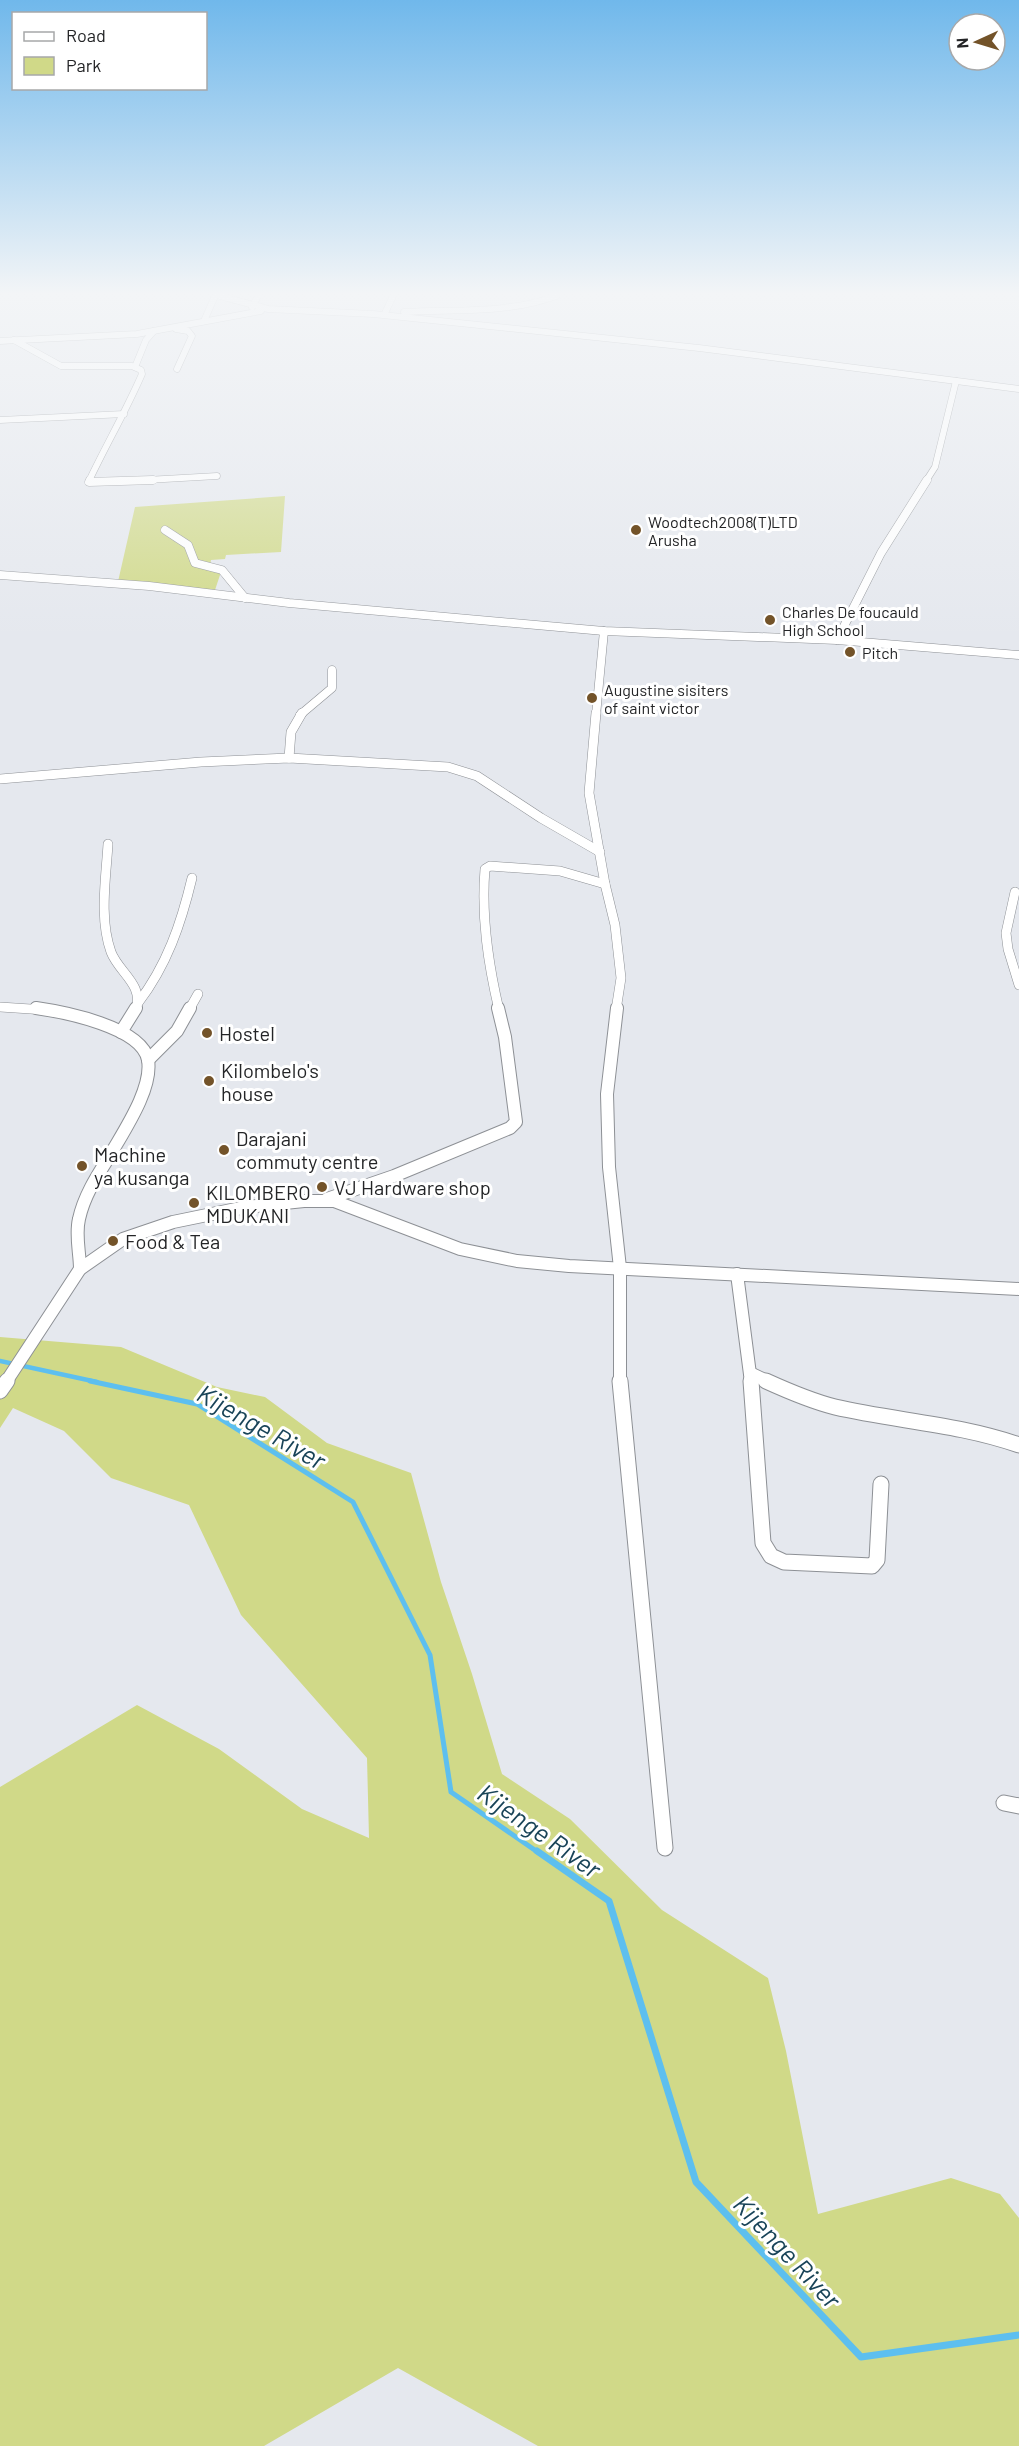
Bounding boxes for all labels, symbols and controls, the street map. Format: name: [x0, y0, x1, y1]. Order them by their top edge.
legend: [12, 12, 207, 90]
north arrow: [947, 12, 1007, 72]
text: Road: [66, 24, 106, 46]
text: N: [952, 37, 971, 49]
text: Park: [66, 54, 101, 76]
place label: Woodtech2008(T)LTD Arusha: [648, 512, 798, 549]
marker: Woodtech2008(T)LTD Arusha: [629, 523, 643, 537]
place label: Charles De foucauld High School: [782, 602, 919, 639]
marker: Charles De foucauld High School: [763, 613, 777, 627]
place label: Pitch: [862, 643, 898, 662]
marker: Pitch: [843, 645, 857, 659]
place label: Augustine sisiters of saint victor: [604, 680, 728, 717]
marker: Augustine sisiters of saint victor: [585, 691, 599, 705]
place label: Hostel: [219, 1021, 275, 1045]
marker: Hostel: [200, 1026, 214, 1040]
place label: Kilombelo's house: [221, 1058, 319, 1105]
marker: Kilombelo's house: [202, 1074, 216, 1088]
place label: Darajani commuty centre: [236, 1126, 378, 1173]
place label: Machine ya kusanga: [94, 1142, 190, 1189]
marker: Darajani commuty centre: [217, 1143, 231, 1157]
marker: Machine ya kusanga: [75, 1159, 89, 1173]
place label: VJ Hardware shop: [334, 1175, 491, 1199]
place label: KILOMBERO MDUKANI: [206, 1180, 311, 1227]
marker: VJ Hardware shop: [315, 1180, 329, 1194]
marker: KILOMBERO MDUKANI: [187, 1196, 201, 1210]
place label: Food & Tea: [125, 1229, 220, 1253]
marker: Food & Tea: [106, 1234, 120, 1248]
water label: Kijenge River: [192, 1377, 332, 1476]
water label: Kijenge River: [473, 1776, 608, 1884]
water label: Kijenge River: [728, 2188, 849, 2314]

